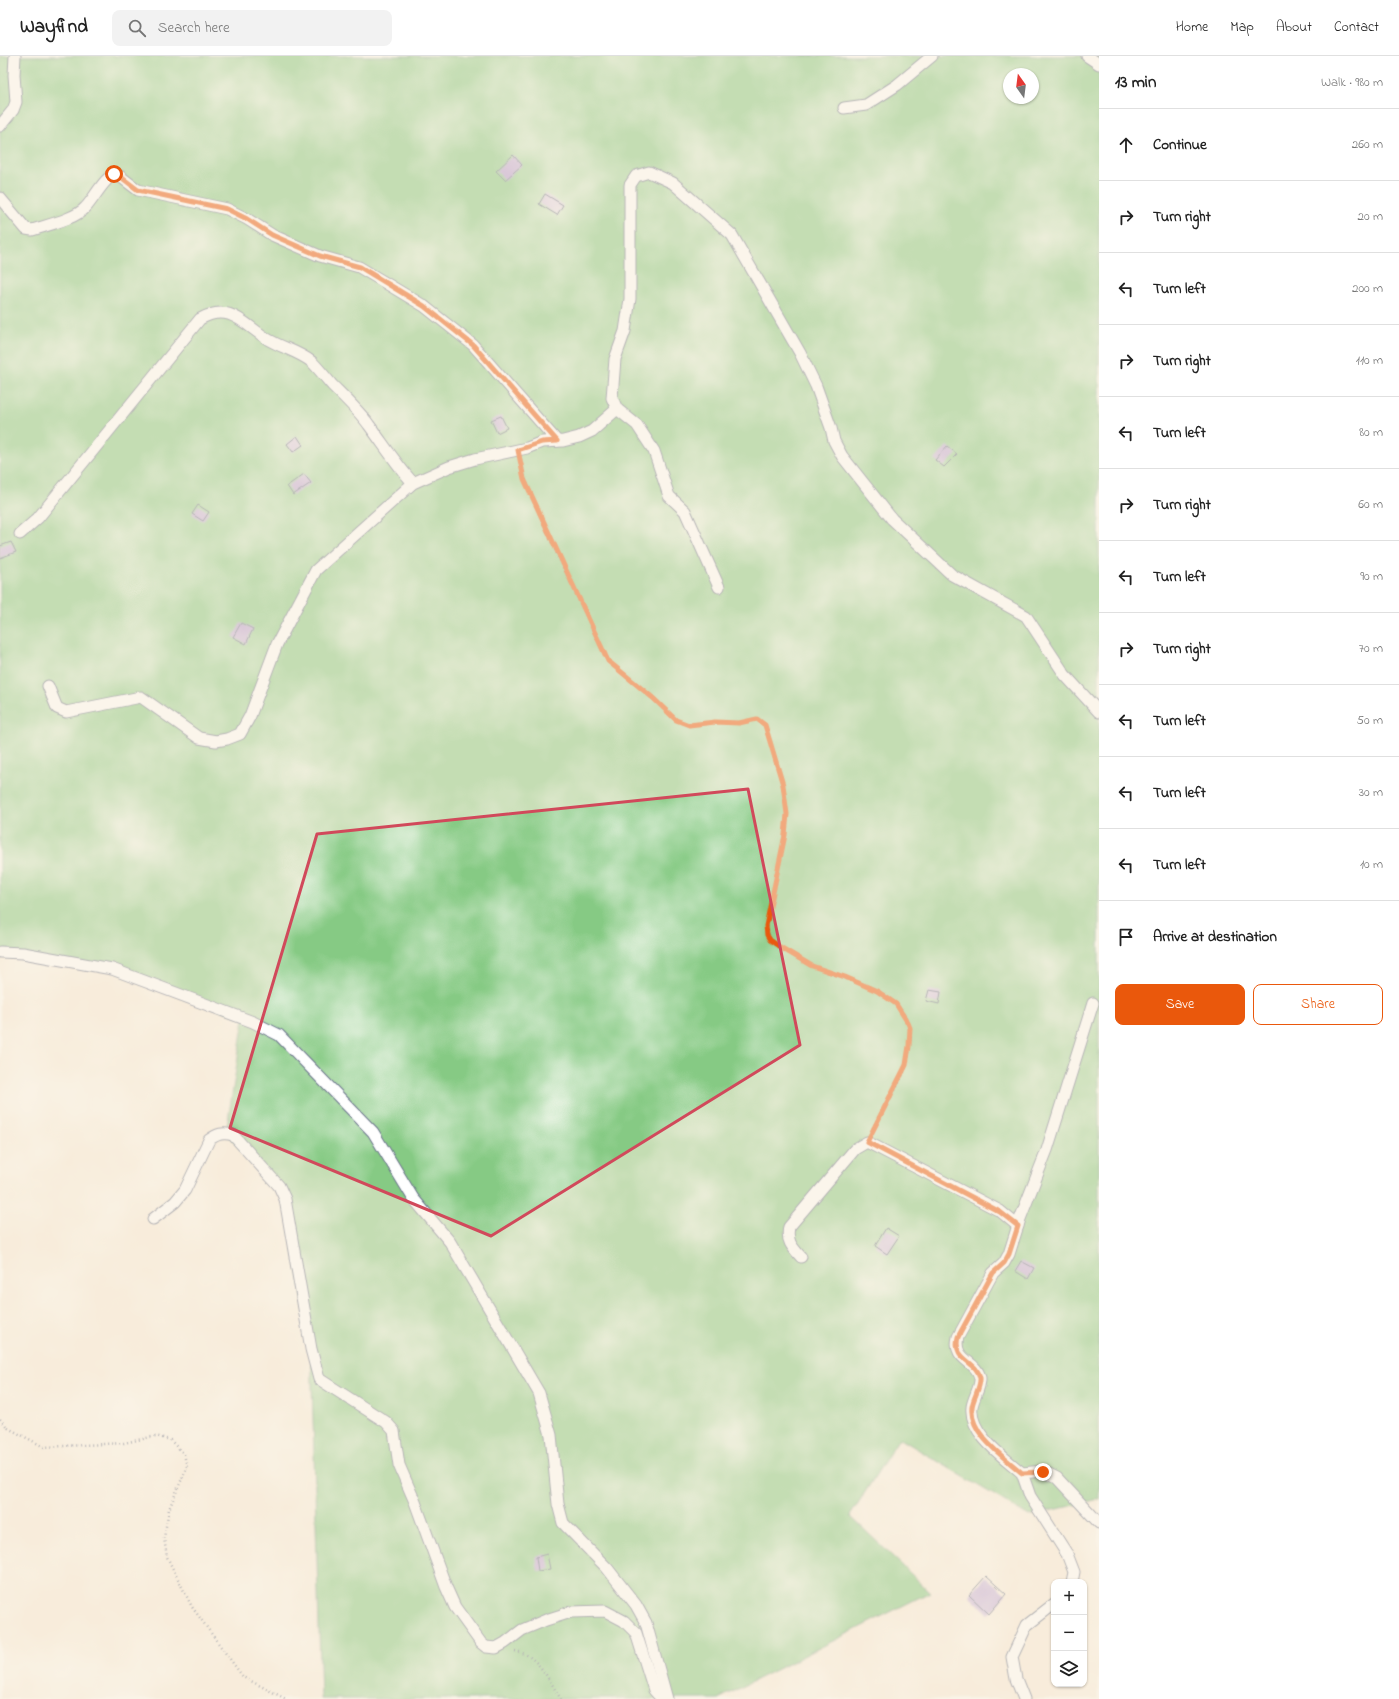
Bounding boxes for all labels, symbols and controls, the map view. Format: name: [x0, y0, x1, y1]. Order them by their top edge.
search box: [112, 10, 392, 46]
text: Wayfind: [20, 14, 88, 41]
icon: search: [126, 17, 148, 39]
text: Search here: [158, 17, 230, 39]
text: Home: [1176, 17, 1208, 38]
text: Map: [1230, 17, 1254, 38]
text: About: [1276, 17, 1312, 38]
text: Contact: [1334, 17, 1379, 38]
north arrow: [1003, 68, 1039, 104]
text: 13 min: [1115, 70, 1156, 95]
text: Walk · 980 m: [1321, 73, 1383, 92]
icon: ahead: [1115, 134, 1137, 156]
text: Continue: [1153, 134, 1207, 156]
text: 260 m: [1352, 135, 1383, 154]
route start: [105, 165, 123, 183]
icon: right: [1115, 206, 1137, 228]
text: Turn right: [1153, 206, 1211, 228]
text: 20 m: [1358, 207, 1383, 226]
icon: left: [1115, 278, 1137, 300]
text: Turn left: [1153, 278, 1206, 300]
text: 200 m: [1352, 279, 1383, 298]
icon: right: [1115, 350, 1137, 372]
text: Turn right: [1153, 350, 1211, 372]
text: 110 m: [1356, 351, 1383, 370]
icon: left: [1115, 422, 1137, 444]
text: Turn left: [1153, 422, 1206, 444]
text: 80 m: [1359, 423, 1383, 442]
icon: right: [1115, 494, 1137, 516]
text: Turn right: [1153, 494, 1211, 516]
text: 60 m: [1358, 495, 1383, 514]
icon: left: [1115, 566, 1137, 588]
text: Turn left: [1153, 566, 1206, 588]
text: 90 m: [1360, 567, 1383, 586]
icon: right: [1115, 638, 1137, 660]
text: Turn right: [1153, 638, 1211, 660]
text: 70 m: [1359, 639, 1383, 658]
icon: left: [1115, 710, 1137, 732]
text: Turn left: [1153, 710, 1206, 732]
text: 50 m: [1357, 711, 1383, 730]
icon: left: [1115, 782, 1137, 804]
text: Turn left: [1153, 782, 1206, 804]
text: 30 m: [1359, 783, 1383, 802]
icon: left: [1115, 854, 1137, 876]
text: Turn left: [1153, 854, 1206, 876]
text: 10 m: [1360, 855, 1383, 874]
icon: arrive: [1115, 926, 1137, 948]
text: Arrive at destination: [1153, 926, 1277, 948]
button: Save: [1115, 984, 1245, 1025]
button: Share: [1253, 984, 1383, 1025]
route end: [1034, 1463, 1052, 1481]
map controls: [1051, 1579, 1087, 1687]
button: +: [1051, 1579, 1087, 1615]
button: −: [1051, 1615, 1087, 1651]
button: layers: [1051, 1651, 1087, 1687]

